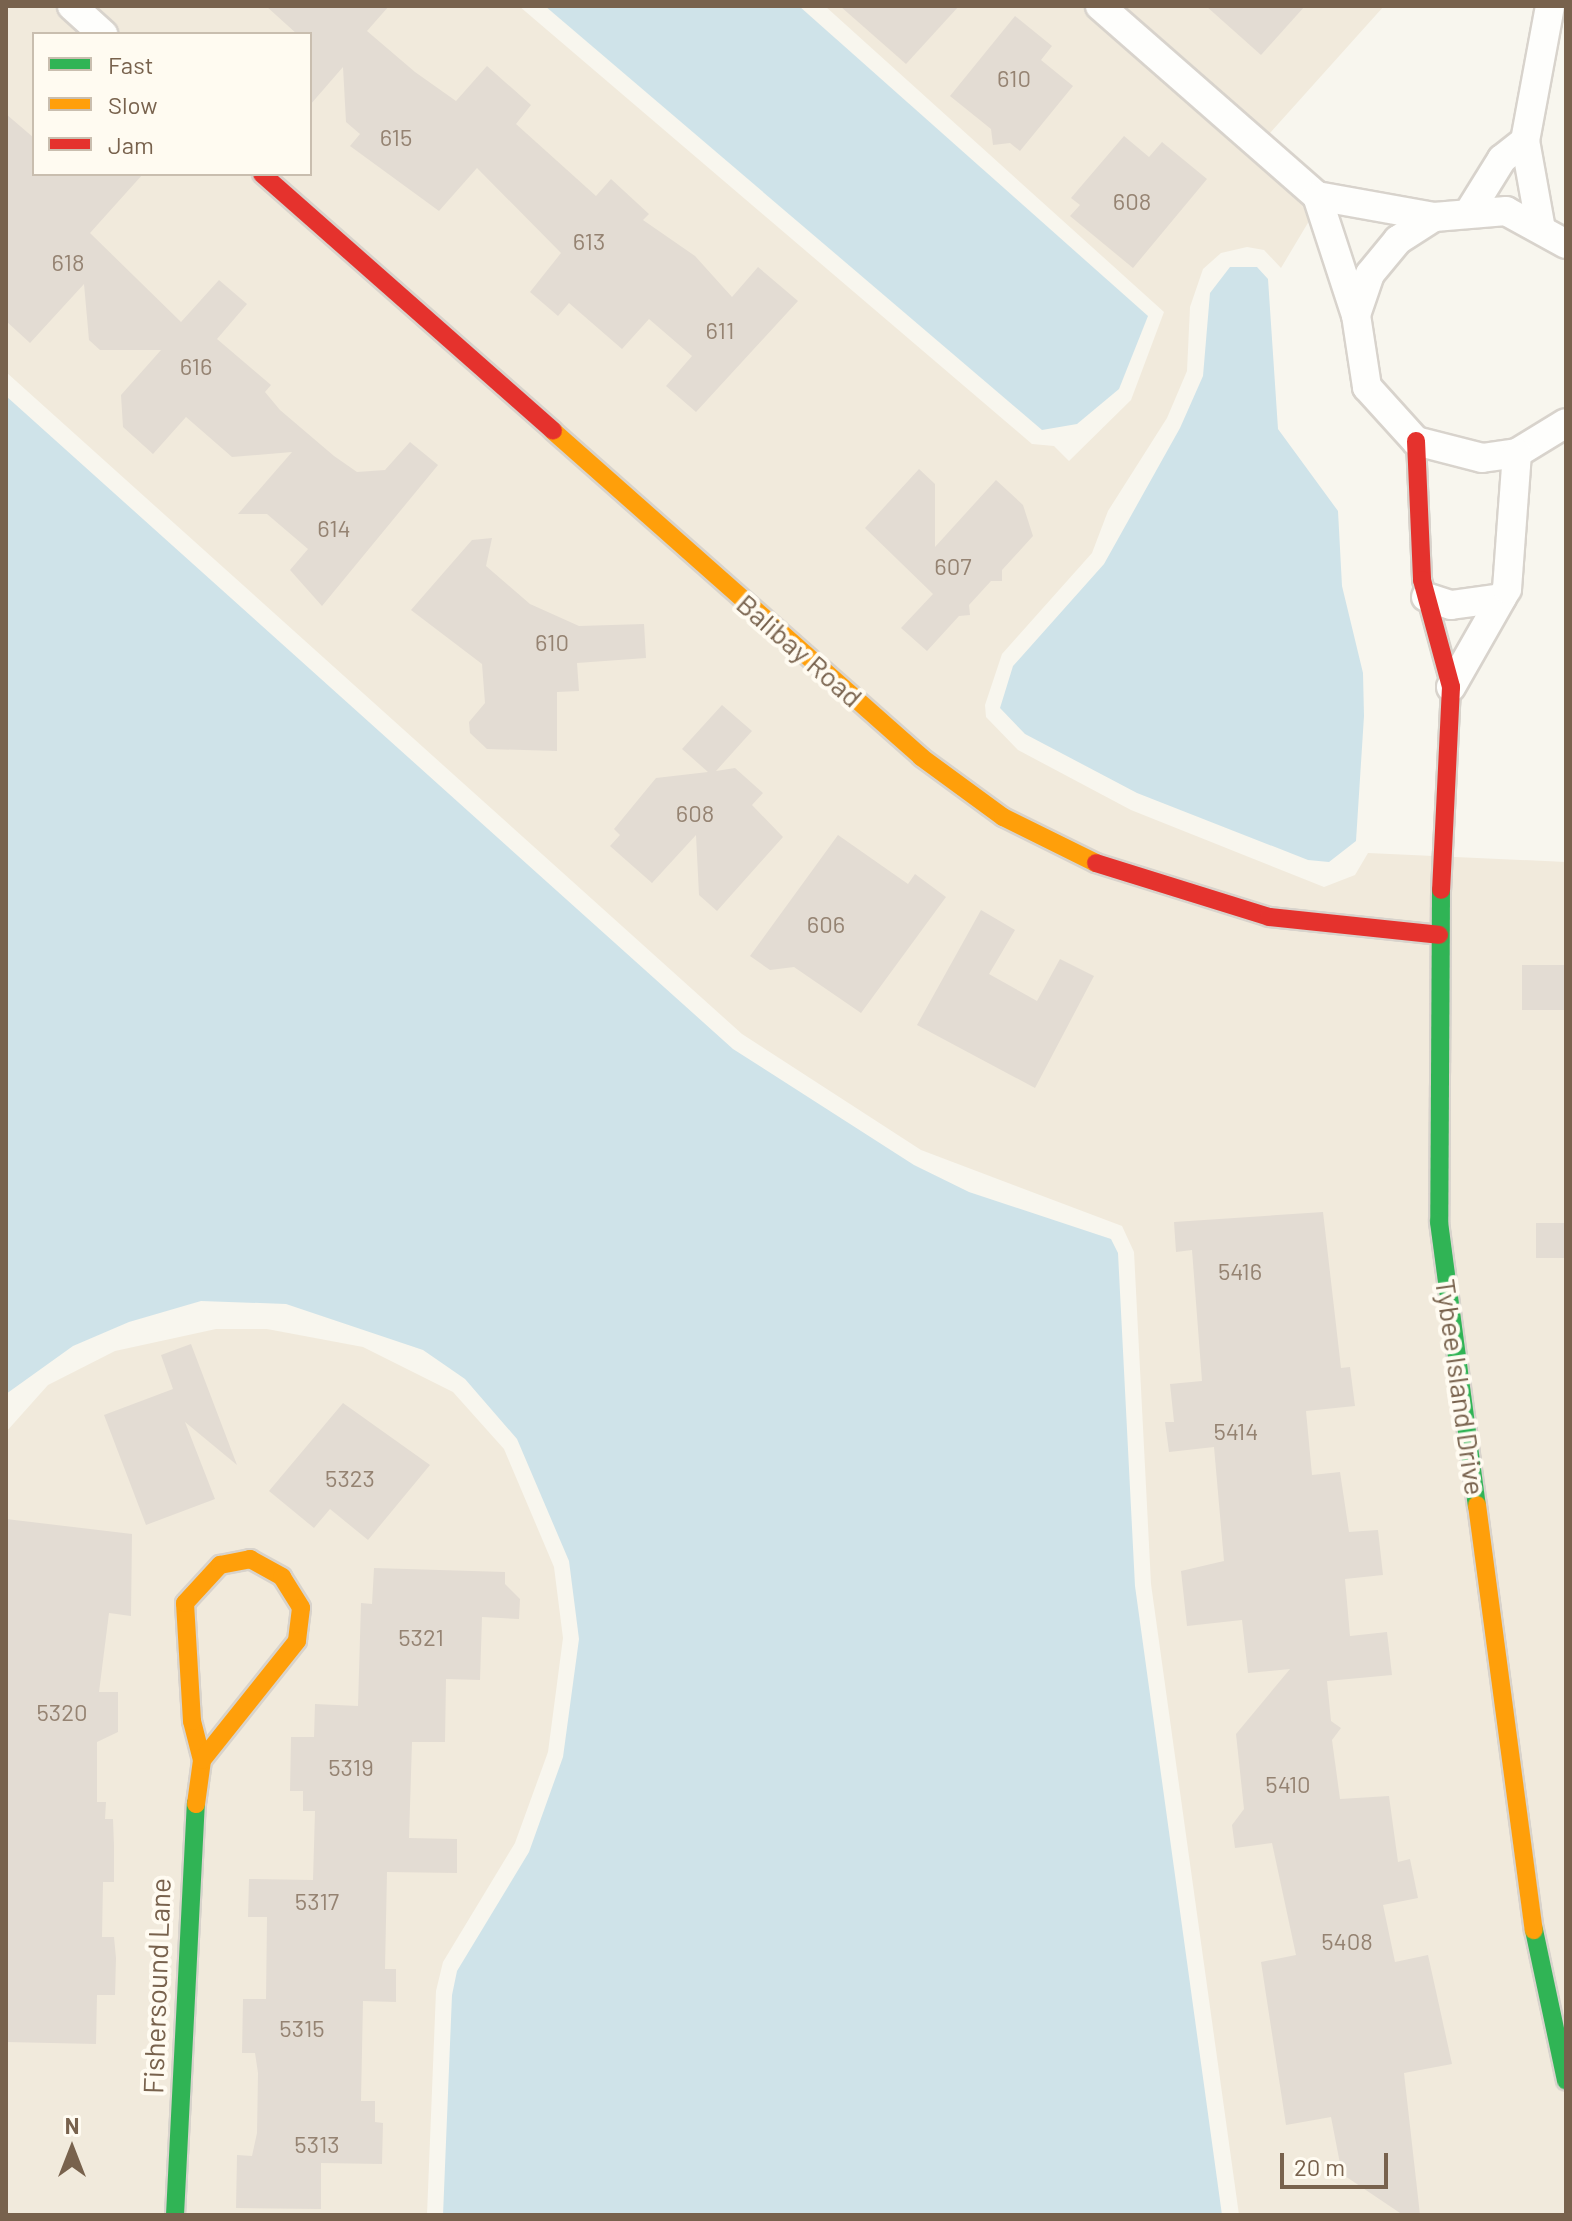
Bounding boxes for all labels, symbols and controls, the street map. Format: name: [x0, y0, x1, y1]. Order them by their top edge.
legend: [32, 32, 312, 176]
text: Fast: [108, 50, 153, 79]
house number: 610: [997, 64, 1031, 92]
text: Slow: [108, 90, 157, 119]
house number: 615: [380, 123, 412, 151]
text: Jam: [108, 130, 154, 159]
house number: 608: [1113, 187, 1151, 215]
house number: 613: [573, 227, 605, 255]
house number: 618: [52, 248, 84, 276]
house number: 611: [706, 316, 734, 344]
house number: 616: [180, 352, 212, 380]
house number: 614: [317, 514, 351, 542]
house number: 607: [934, 552, 972, 580]
street label: Balibay Road: [730, 586, 870, 714]
house number: 610: [535, 628, 569, 656]
house number: 608: [676, 799, 714, 827]
house number: 606: [807, 910, 845, 938]
house number: 5416: [1218, 1257, 1262, 1285]
street label: Tybee Island Drive: [1429, 1277, 1493, 1497]
house number: 5414: [1214, 1417, 1258, 1445]
house number: 5323: [325, 1464, 375, 1492]
house number: 5321: [398, 1623, 444, 1651]
house number: 5320: [36, 1698, 88, 1726]
house number: 5319: [328, 1753, 374, 1781]
house number: 5410: [1265, 1770, 1311, 1798]
street label: Fishersound Lane: [135, 1877, 177, 2095]
house number: 5317: [295, 1887, 339, 1915]
house number: 5408: [1321, 1927, 1373, 1955]
house number: 5315: [279, 2014, 325, 2042]
north arrow: [32, 2109, 112, 2189]
text: N: [65, 2112, 79, 2138]
house number: 5313: [294, 2130, 340, 2158]
scale bar: [1284, 2137, 1392, 2187]
text: 20 m: [1294, 2152, 1345, 2181]

